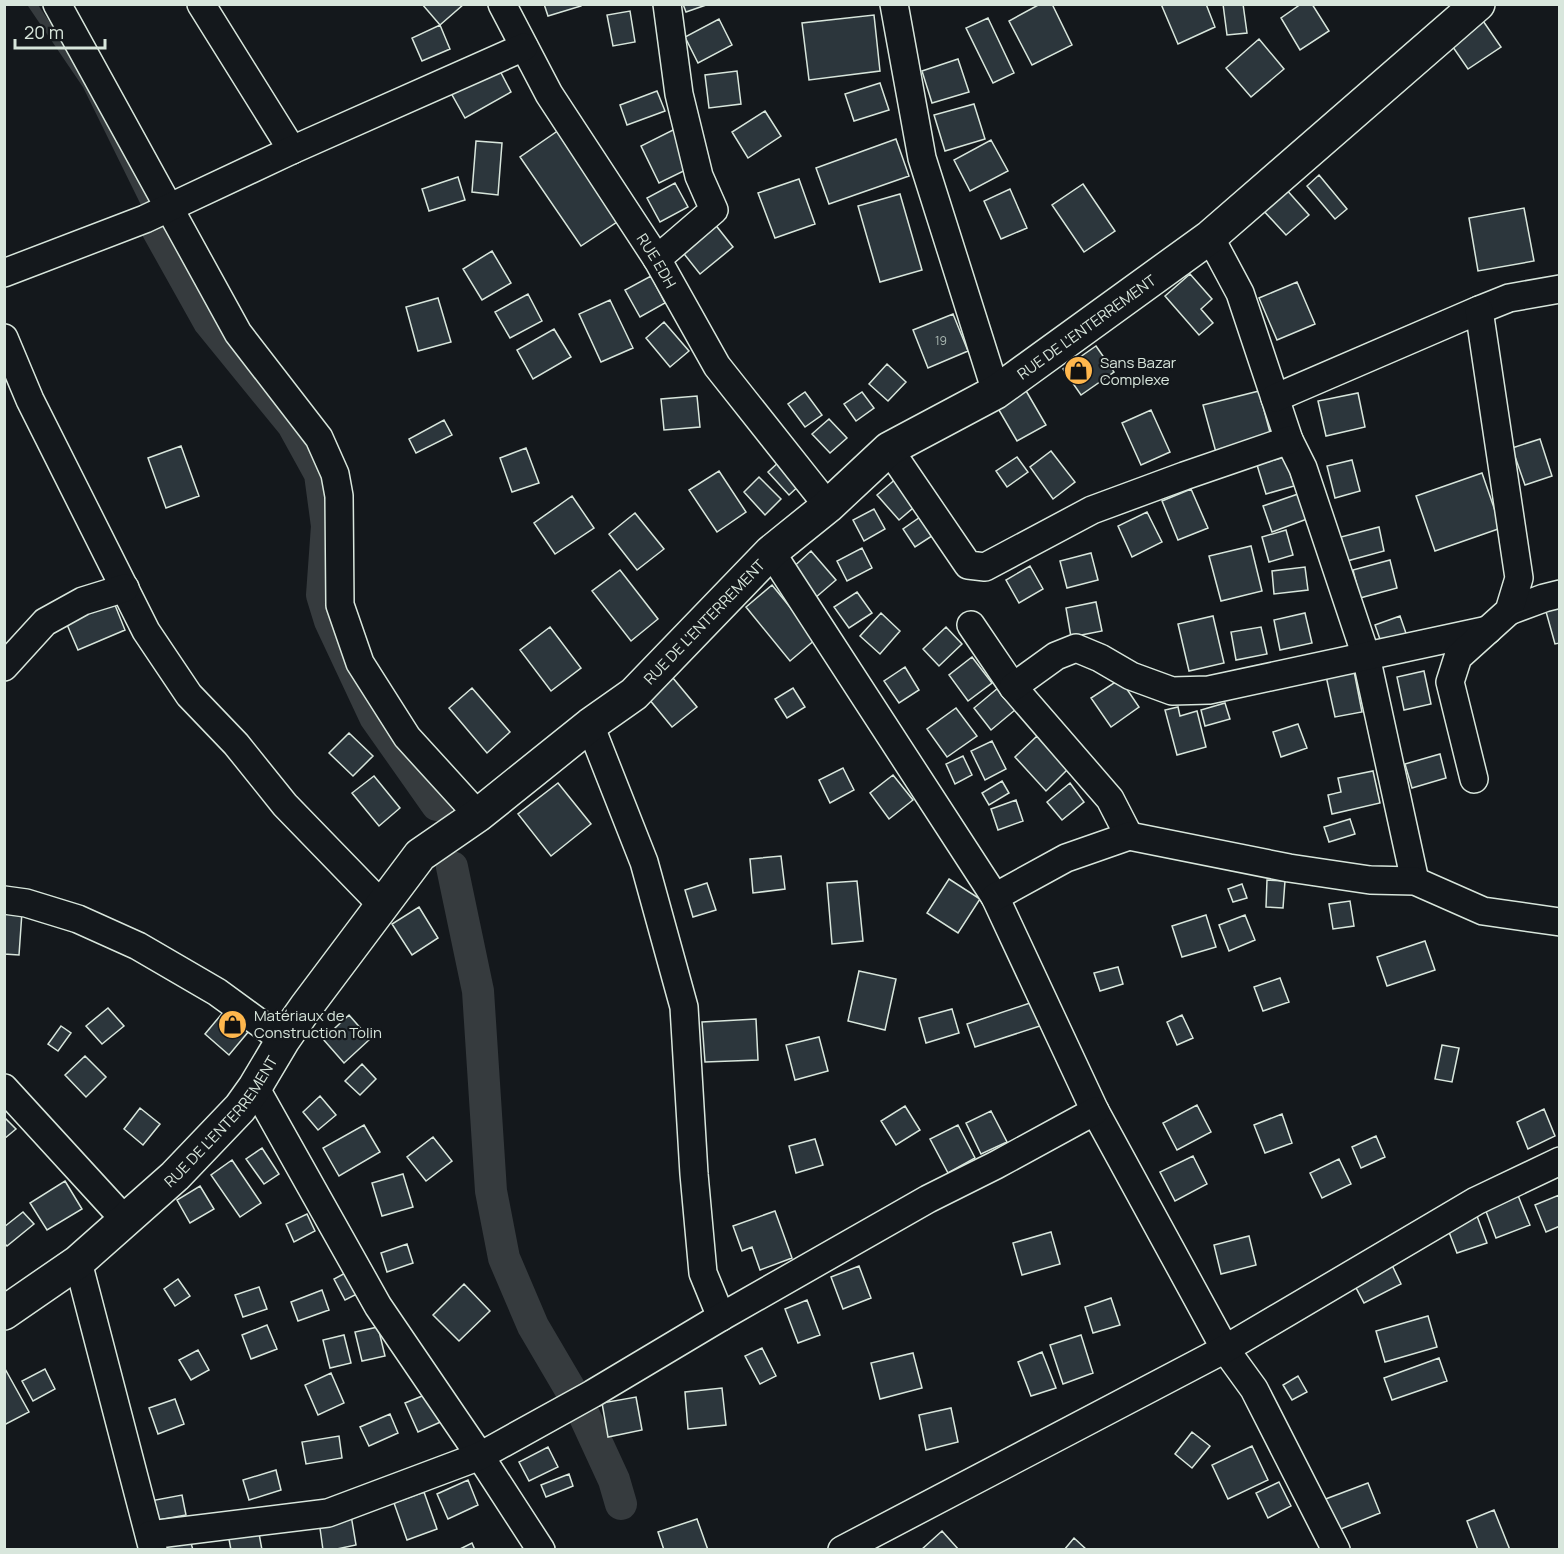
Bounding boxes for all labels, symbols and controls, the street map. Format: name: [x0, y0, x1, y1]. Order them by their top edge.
scale bar: [15, 12, 105, 50]
text: 20 m: [24, 20, 64, 44]
street label: RUE EDH: [632, 229, 682, 292]
street label: RUE DE L'ENTERREMENT: [1013, 269, 1160, 384]
house number: 19: [935, 332, 947, 349]
place label: Sans Bazar Complexe: [1100, 352, 1177, 390]
shop icon: Sans Bazar Complexe: [1063, 355, 1095, 387]
street label: RUE DE L'ENTERREMENT: [639, 554, 769, 689]
place label: Matériaux de Construction Tolin: [254, 1005, 382, 1043]
shop icon: Matériaux de Construction Tolin: [217, 1008, 249, 1040]
street label: RUE DE L'ENTERREMENT: [159, 1052, 282, 1192]

